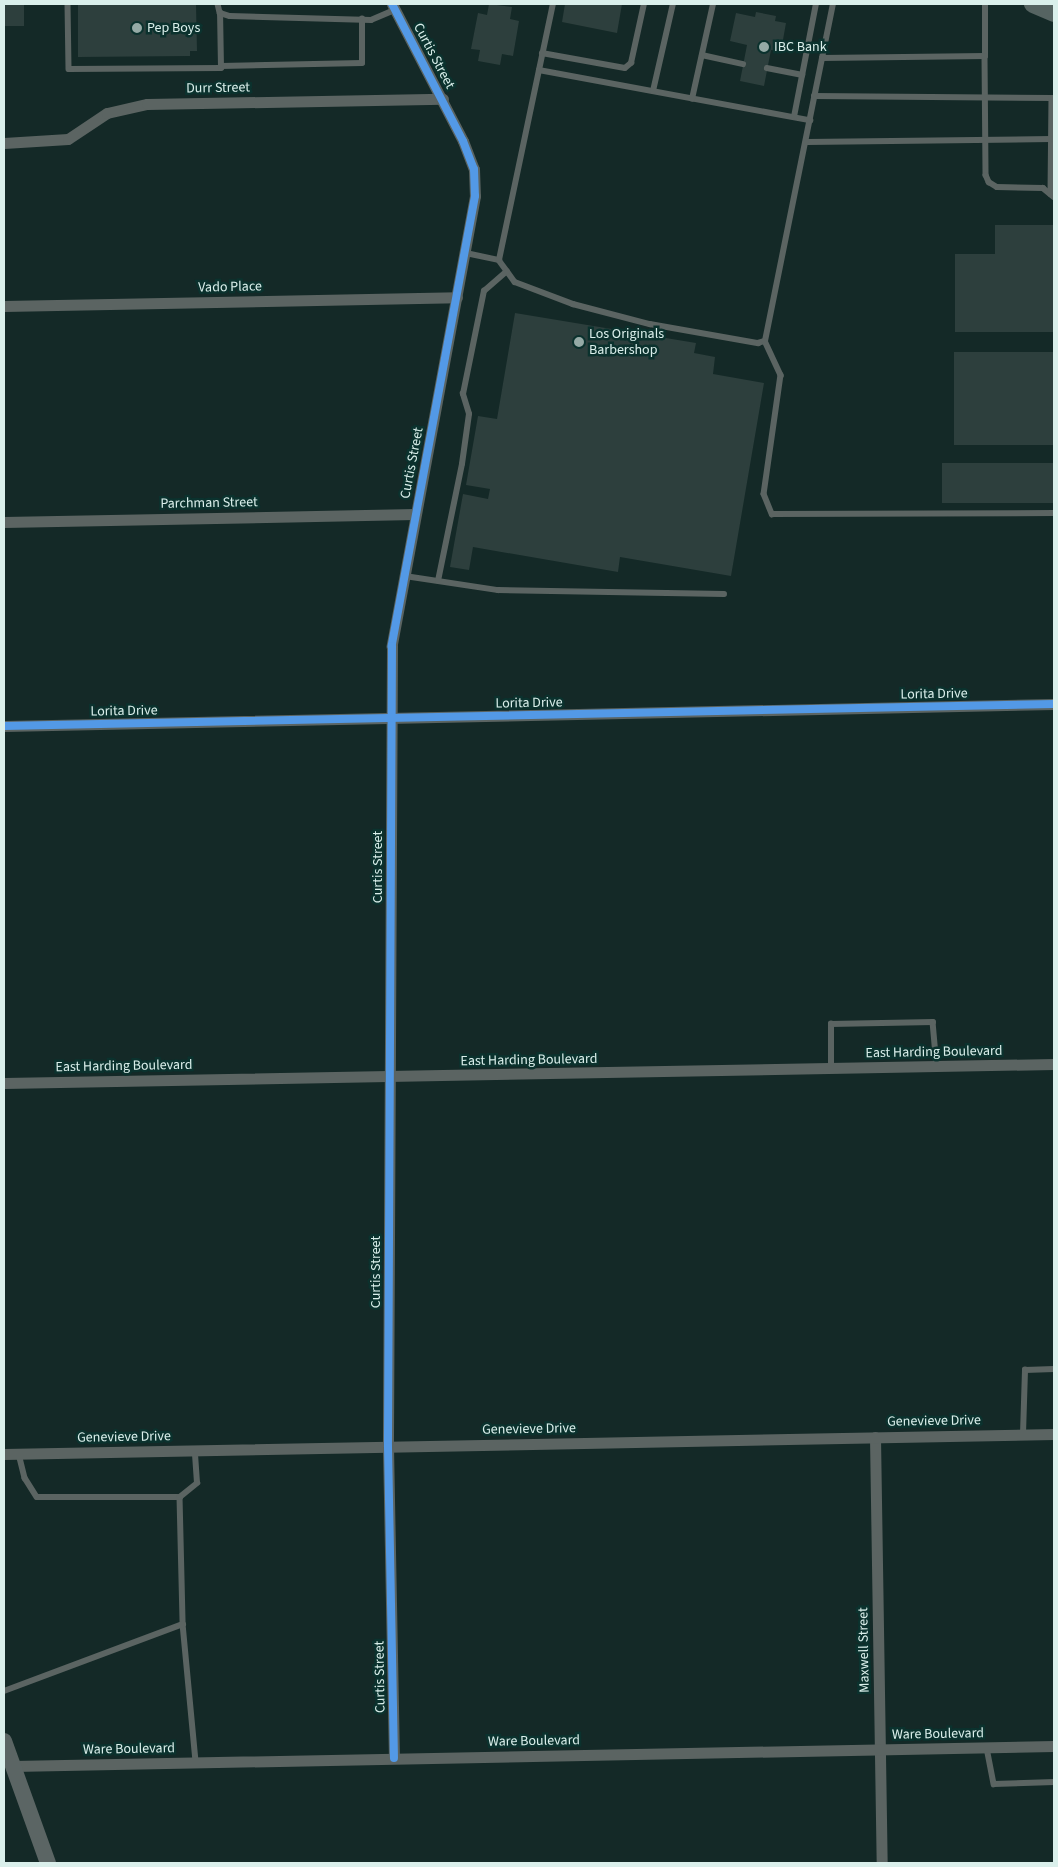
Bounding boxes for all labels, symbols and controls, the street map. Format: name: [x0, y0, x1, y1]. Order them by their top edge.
place label: Pep Boys: [147, 20, 200, 36]
street label: Curtis Street: [410, 20, 458, 92]
marker: Pep Boys: [131, 22, 143, 34]
place label: IBC Bank: [774, 39, 827, 55]
marker: IBC Bank: [758, 41, 770, 53]
street label: Durr Street: [186, 79, 250, 97]
street label: Vado Place: [198, 278, 262, 296]
place label: Los Originals Barbershop: [589, 326, 664, 358]
marker: Los Originals Barbershop: [573, 336, 585, 348]
street label: Curtis Street: [397, 426, 427, 500]
street label: Parchman Street: [160, 494, 258, 512]
street label: Lorita Drive: [900, 685, 968, 703]
street label: Lorita Drive: [495, 694, 563, 712]
street label: Lorita Drive: [90, 702, 158, 720]
street label: Curtis Street: [370, 831, 386, 903]
street label: East Harding Boulevard: [865, 1042, 1003, 1062]
street label: East Harding Boulevard: [460, 1050, 598, 1070]
street label: East Harding Boulevard: [55, 1056, 193, 1076]
street label: Curtis Street: [368, 1236, 384, 1308]
street label: Genevieve Drive: [887, 1412, 981, 1430]
street label: Genevieve Drive: [482, 1420, 576, 1438]
street label: Genevieve Drive: [77, 1428, 171, 1446]
street label: Maxwell Street: [855, 1607, 873, 1693]
street label: Curtis Street: [371, 1641, 389, 1713]
street label: Ware Boulevard: [892, 1725, 984, 1743]
street label: Ware Boulevard: [488, 1732, 580, 1750]
street label: Ware Boulevard: [83, 1740, 175, 1758]

